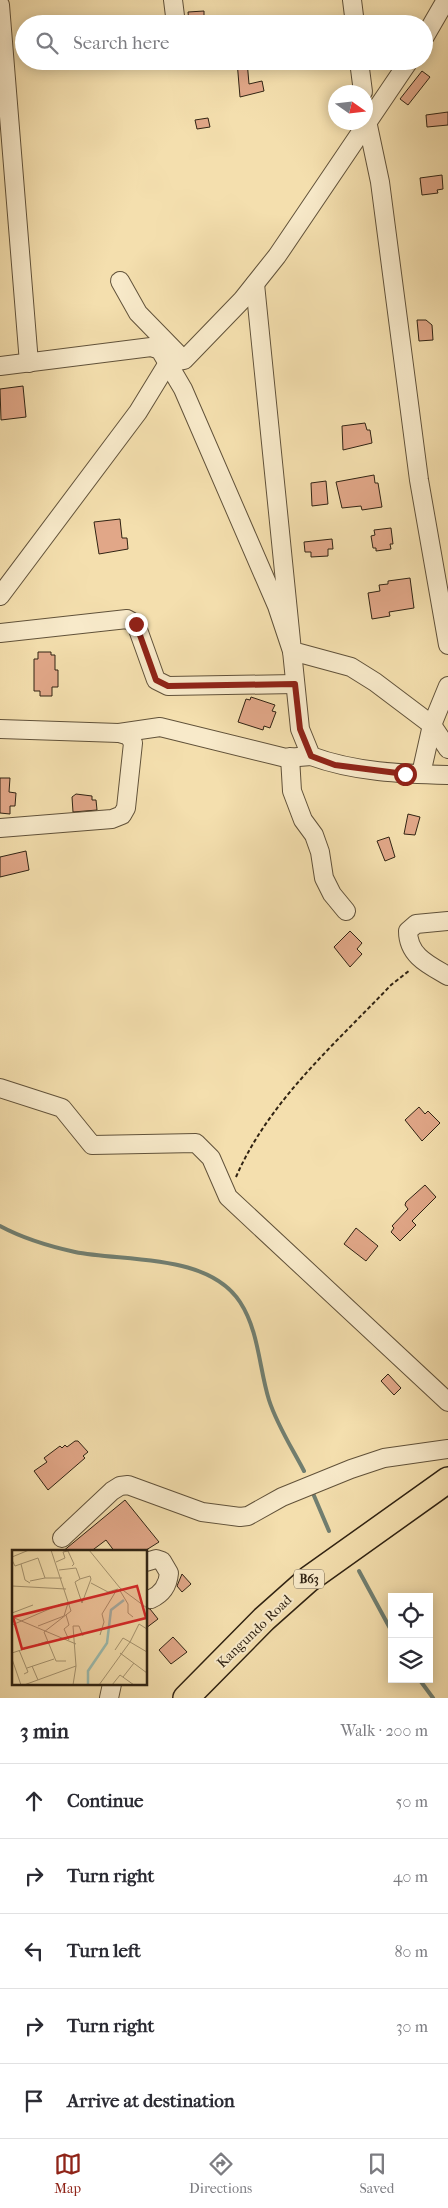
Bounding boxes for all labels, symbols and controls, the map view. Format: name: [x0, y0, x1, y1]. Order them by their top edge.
search box: [15, 15, 433, 70]
icon: search: [33, 29, 61, 57]
text: Search here: [73, 32, 169, 54]
north arrow: [328, 85, 373, 130]
route end: [125, 613, 148, 636]
route start: [394, 763, 417, 786]
inset map: [12, 1550, 148, 1686]
road number: B63: [294, 1570, 324, 1588]
street label: Kangundo Road: [213, 1591, 296, 1671]
map controls: [388, 1593, 433, 1683]
button: locate: [388, 1593, 433, 1638]
button: layers: [388, 1638, 433, 1683]
text: 3 min: [20, 1719, 69, 1743]
text: Walk · 200 m: [341, 1721, 428, 1740]
icon: ahead: [20, 1787, 48, 1815]
text: Continue: [67, 1790, 143, 1812]
text: 50 m: [396, 1792, 428, 1811]
icon: right: [20, 1862, 48, 1890]
text: Turn right: [67, 1865, 154, 1887]
text: 40 m: [393, 1867, 428, 1886]
icon: left: [20, 1937, 48, 1965]
text: Turn left: [67, 1940, 141, 1962]
text: 80 m: [394, 1942, 428, 1961]
icon: right: [20, 2012, 48, 2040]
text: Turn right: [67, 2015, 154, 2037]
text: 30 m: [396, 2017, 428, 2036]
icon: arrive: [20, 2087, 48, 2115]
text: Arrive at destination: [67, 2090, 235, 2112]
tab: Map: [54, 2150, 82, 2197]
tab: Directions: [189, 2150, 252, 2197]
tab: Saved: [360, 2150, 394, 2197]

